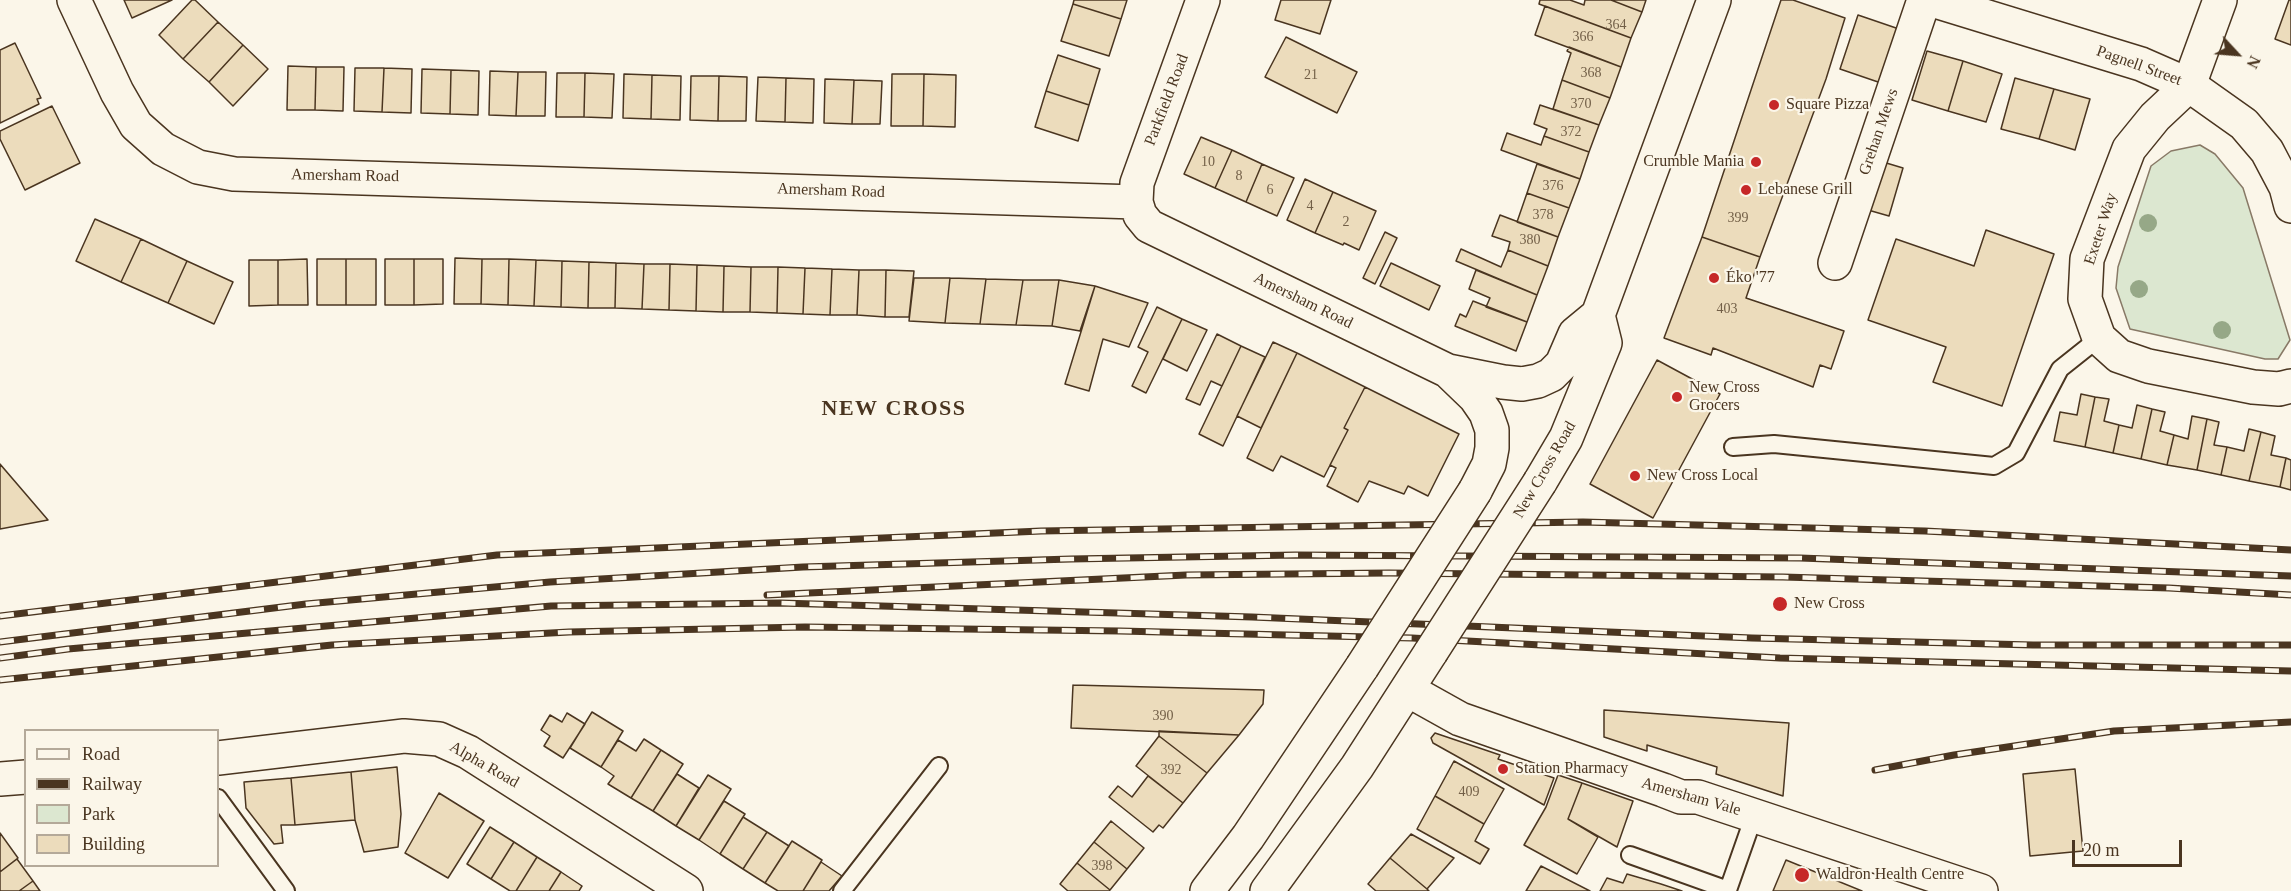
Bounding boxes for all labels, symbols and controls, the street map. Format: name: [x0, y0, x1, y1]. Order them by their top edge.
house number: 364: [1606, 17, 1626, 33]
north arrow: [2207, 24, 2267, 84]
house number: 366: [1572, 29, 1594, 45]
street label: Pagnell Street: [2094, 42, 2184, 90]
street label: Parkfield Road: [1141, 52, 1193, 148]
text: N: [2243, 53, 2264, 71]
house number: 368: [1580, 65, 1602, 81]
house number: 21: [1304, 67, 1318, 83]
street label: Grehan Mews: [1855, 86, 1903, 178]
place label: Square Pizza: [1786, 95, 1869, 115]
house number: 370: [1570, 96, 1592, 112]
marker: Square Pizza: [1767, 98, 1781, 112]
house number: 372: [1560, 124, 1582, 140]
place label: Crumble Mania: [1643, 152, 1744, 172]
house number: 10: [1201, 154, 1215, 170]
marker: Crumble Mania: [1749, 155, 1763, 169]
street label: Amersham Road: [291, 165, 399, 187]
house number: 8: [1236, 168, 1242, 184]
house number: 376: [1542, 178, 1564, 194]
street label: Amersham Road: [777, 180, 885, 202]
place label: Lebanese Grill: [1758, 180, 1853, 200]
house number: 6: [1266, 182, 1274, 198]
marker: Lebanese Grill: [1739, 183, 1753, 197]
street label: Exeter Way: [2080, 191, 2122, 267]
house number: 4: [1306, 198, 1314, 214]
house number: 378: [1532, 207, 1554, 223]
house number: 399: [1728, 210, 1748, 226]
house number: 2: [1342, 214, 1350, 230]
house number: 380: [1520, 232, 1540, 248]
place label: Éko '77: [1726, 268, 1775, 288]
street label: Amersham Road: [1250, 269, 1356, 333]
marker: Éko '77: [1707, 271, 1721, 285]
house number: 403: [1716, 301, 1738, 317]
place label: New Cross Grocers: [1689, 378, 1760, 416]
marker: New Cross Grocers: [1670, 390, 1684, 404]
district label: NEW CROSS: [822, 396, 966, 422]
street label: New Cross Road: [1510, 418, 1580, 522]
place label: New Cross Local: [1647, 466, 1758, 486]
marker: New Cross Local: [1628, 469, 1642, 483]
place label: New Cross: [1794, 594, 1865, 614]
marker: New Cross: [1771, 595, 1789, 613]
house number: 390: [1152, 708, 1174, 724]
legend: [24, 729, 219, 867]
street label: Alpha Road: [446, 737, 522, 793]
text: Road: [82, 744, 120, 764]
place label: Station Pharmacy: [1515, 759, 1628, 779]
house number: 392: [1160, 762, 1182, 778]
marker: Station Pharmacy: [1496, 762, 1510, 776]
text: Railway: [82, 774, 142, 794]
street label: Amersham Vale: [1639, 774, 1743, 820]
house number: 409: [1458, 784, 1480, 800]
text: Park: [82, 804, 115, 824]
scale bar: [2075, 828, 2184, 866]
text: Building: [82, 834, 145, 854]
text: 20 m: [2083, 840, 2120, 860]
house number: 398: [1092, 858, 1112, 874]
place label: Waldron Health Centre: [1816, 865, 1964, 885]
marker: Waldron Health Centre: [1793, 866, 1811, 884]

